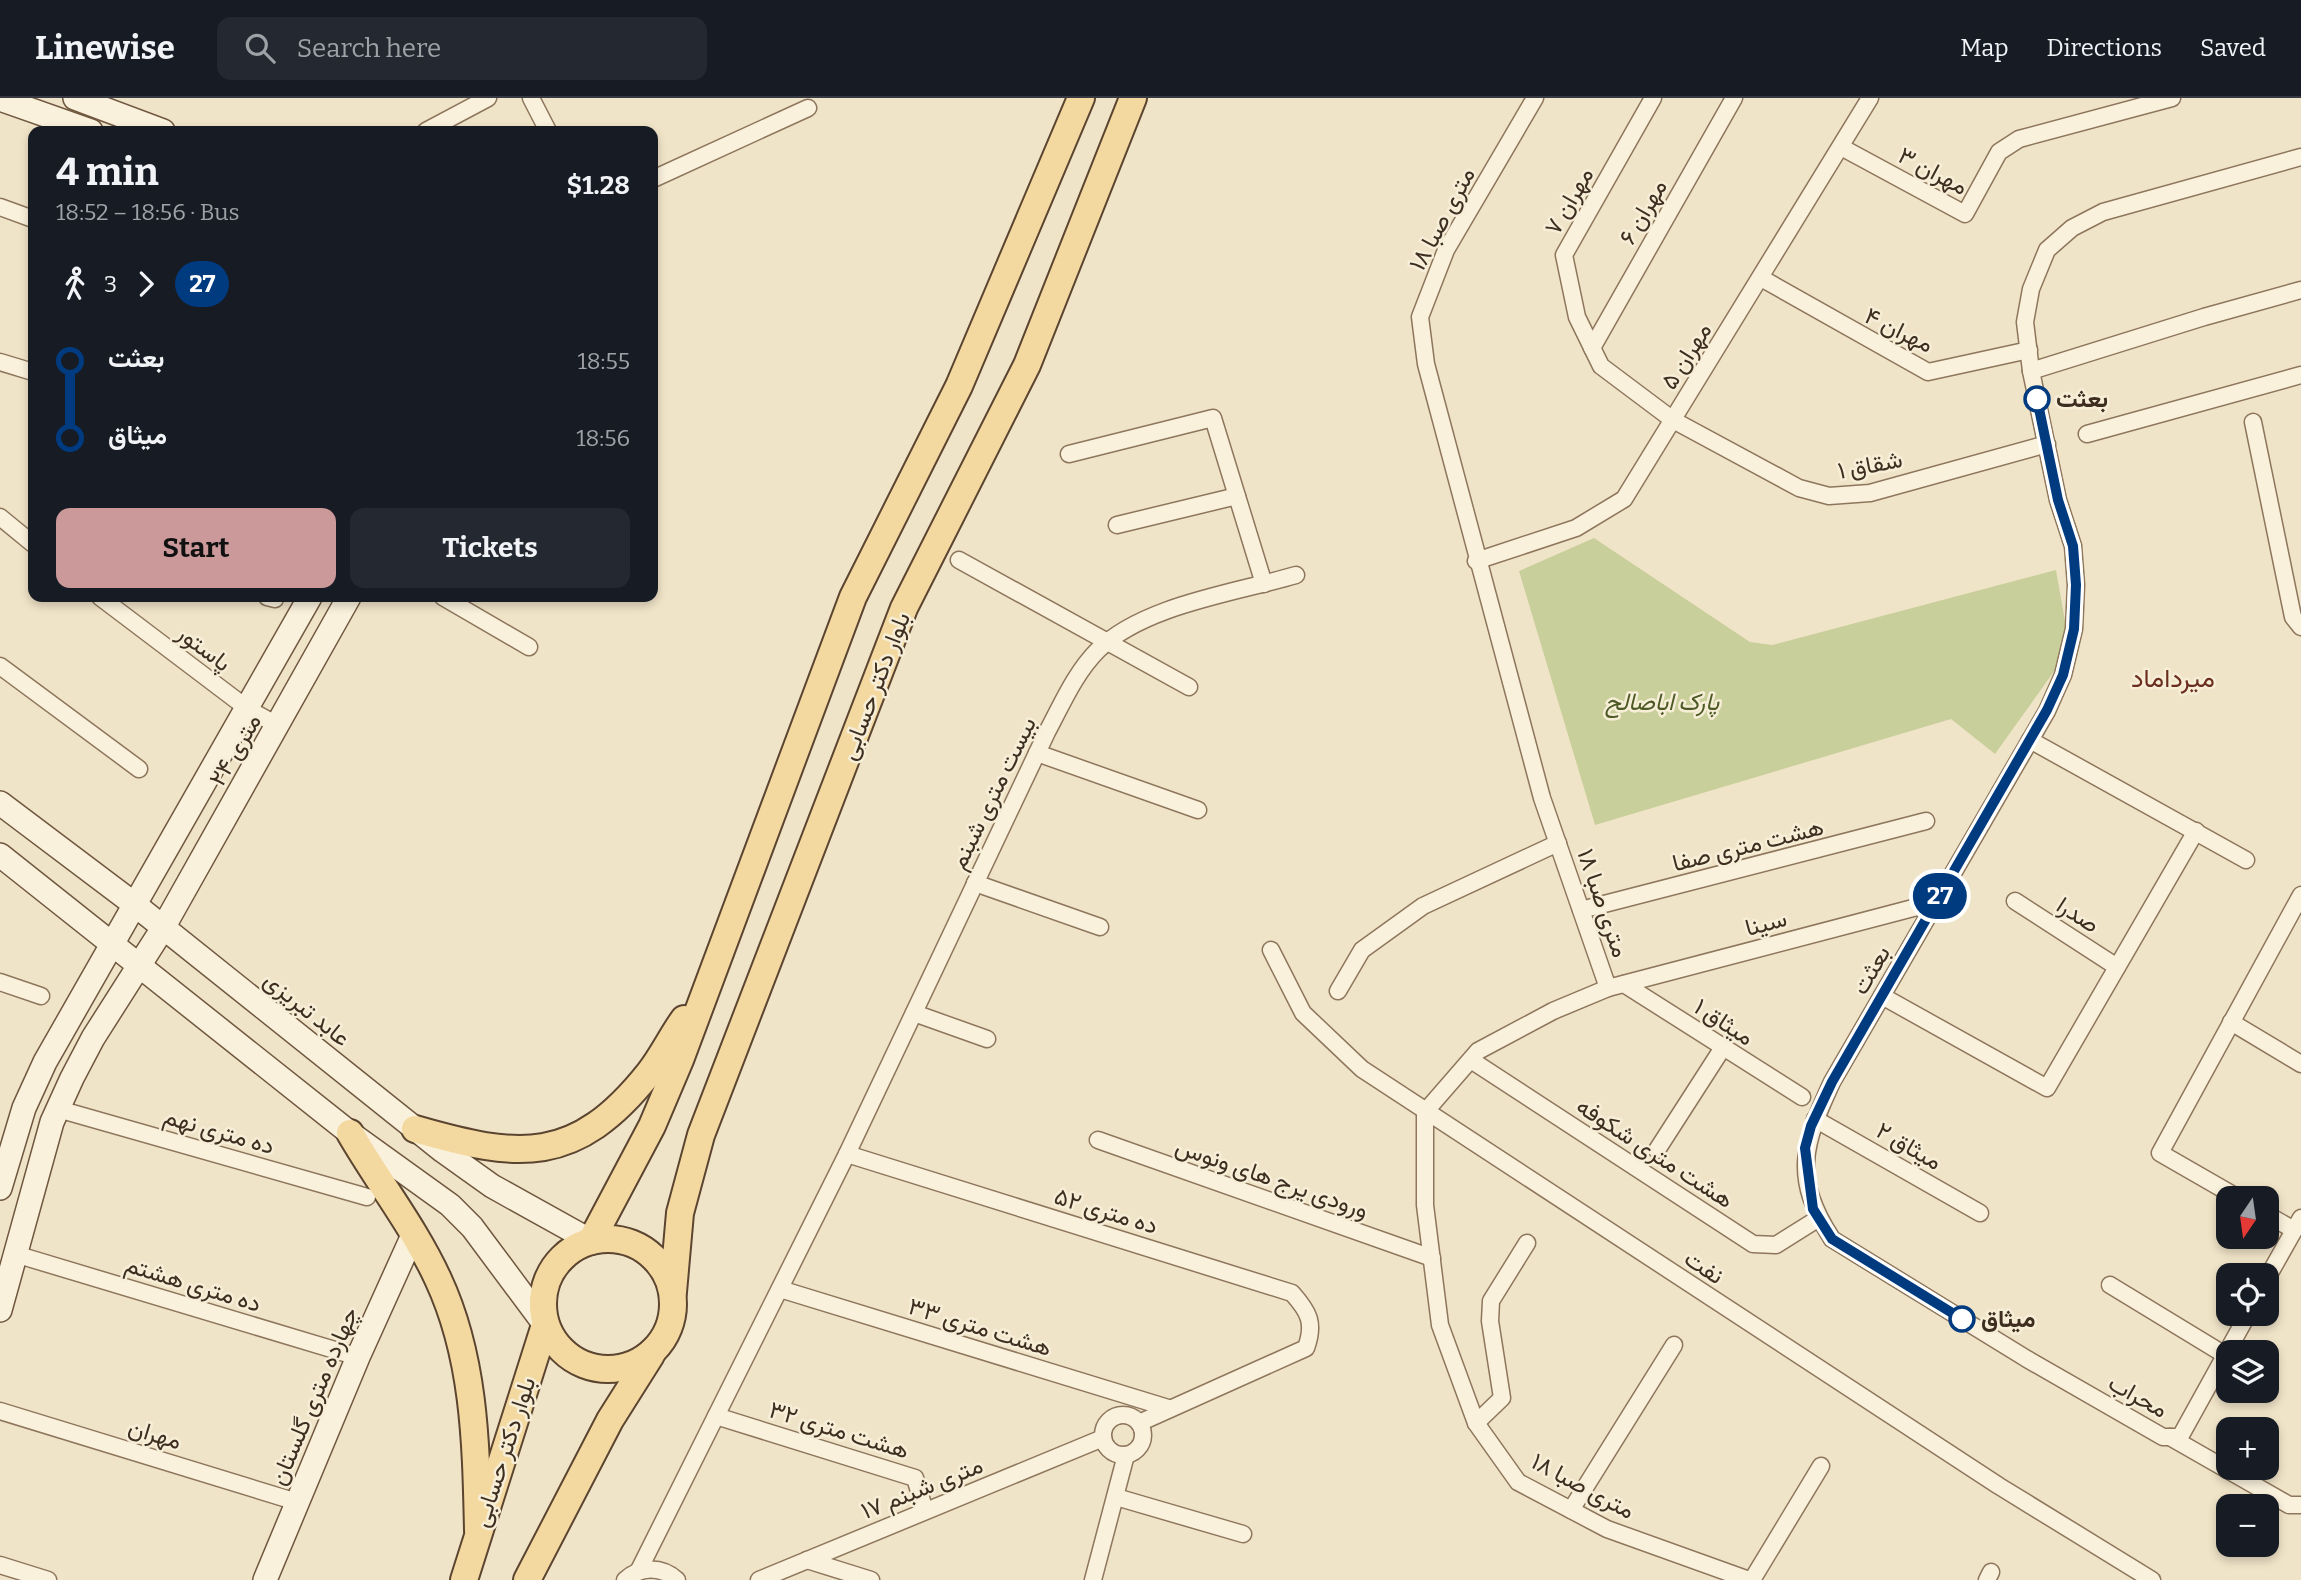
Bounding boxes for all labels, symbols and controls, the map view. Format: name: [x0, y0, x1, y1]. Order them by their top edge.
search box: [217, 17, 707, 80]
text: Linewise: [35, 28, 175, 68]
icon: search: [241, 29, 279, 67]
text: Search here: [297, 33, 441, 64]
text: Map: [1960, 34, 2009, 62]
text: Directions: [2047, 34, 2162, 62]
text: Saved: [2200, 34, 2266, 62]
street label: مهران ۳: [1893, 141, 1973, 202]
text: 4 min: [56, 149, 159, 195]
street label: مهران ۷: [1539, 162, 1600, 240]
street label: متری صبا ۱۸: [1403, 163, 1482, 276]
text: $1.28: [567, 170, 630, 201]
street label: مهران ۶: [1613, 174, 1674, 250]
text: 18:52 – 18:56 · Bus: [56, 198, 239, 226]
icon: walk: [56, 265, 94, 303]
icon: forward: [127, 265, 165, 303]
text: 3: [104, 270, 117, 298]
text: 27: [189, 270, 215, 298]
street label: مهران ۴: [1860, 301, 1938, 359]
street label: مهران ۵: [1655, 318, 1718, 395]
text: بعثت: [108, 343, 165, 374]
text: 18:55: [577, 347, 630, 375]
place label: بعثت: [2056, 385, 2108, 413]
marker: بعثت: [2024, 386, 2050, 412]
text: میثاق: [108, 420, 167, 451]
text: 18:56: [576, 424, 630, 452]
street label: شقاق ۱: [1835, 445, 1905, 485]
button: Start: [56, 508, 336, 588]
button: Tickets: [350, 508, 630, 588]
street label: بلوار دکتر حسابی: [834, 608, 917, 764]
street label: پاستور: [170, 618, 236, 679]
district label: میرداماد: [2131, 663, 2215, 694]
park label: پارک اباصالح: [1605, 688, 1720, 719]
street label: ۲۴ متری: [203, 709, 268, 792]
street label: بیست متری شبنم: [944, 712, 1044, 875]
street label: هشت متری صفا: [1670, 813, 1827, 878]
street label: متری صبا ۱۸: [1570, 845, 1635, 961]
line badge: 27: [1909, 873, 1972, 919]
text: 27: [1927, 882, 1953, 910]
street label: صدرا: [2051, 891, 2104, 940]
street label: سینا: [1742, 904, 1790, 942]
street label: بعثت: [1846, 941, 1896, 999]
street label: عابد تبریزی: [258, 966, 356, 1053]
street label: میثاق ۱: [1689, 992, 1759, 1052]
street label: هشت متری شکوفه: [1571, 1092, 1739, 1215]
street label: ده متری نهم: [160, 1102, 278, 1162]
street label: میثاق ۲: [1871, 1116, 1947, 1176]
street label: ورودی یرج های ونوس: [1171, 1132, 1372, 1226]
street label: ده متری ۵۲: [1051, 1182, 1161, 1241]
north arrow: [2216, 1186, 2278, 1250]
map controls: [2216, 1186, 2279, 1557]
street label: نفت: [1679, 1244, 1729, 1290]
street label: ده متری هشتم: [121, 1250, 264, 1320]
button: locate: [2216, 1263, 2279, 1326]
street label: هشت متری ۳۳: [905, 1292, 1055, 1363]
street label: چهارده متری گلستان: [264, 1303, 366, 1490]
place label: میثاق: [1981, 1305, 2036, 1333]
marker: میثاق: [1949, 1306, 1975, 1332]
button: layers: [2216, 1340, 2279, 1403]
street label: محراب: [2103, 1368, 2172, 1424]
street label: بلوار دکتر حسابی: [467, 1373, 542, 1531]
street label: هشت متری ۳۲: [765, 1395, 912, 1466]
street label: مهران: [125, 1413, 185, 1456]
button: +: [2216, 1417, 2279, 1480]
street label: متری صبا ۱۸: [1526, 1447, 1639, 1526]
street label: ۱۷ متری شبنم: [857, 1451, 988, 1527]
button: −: [2216, 1494, 2279, 1557]

